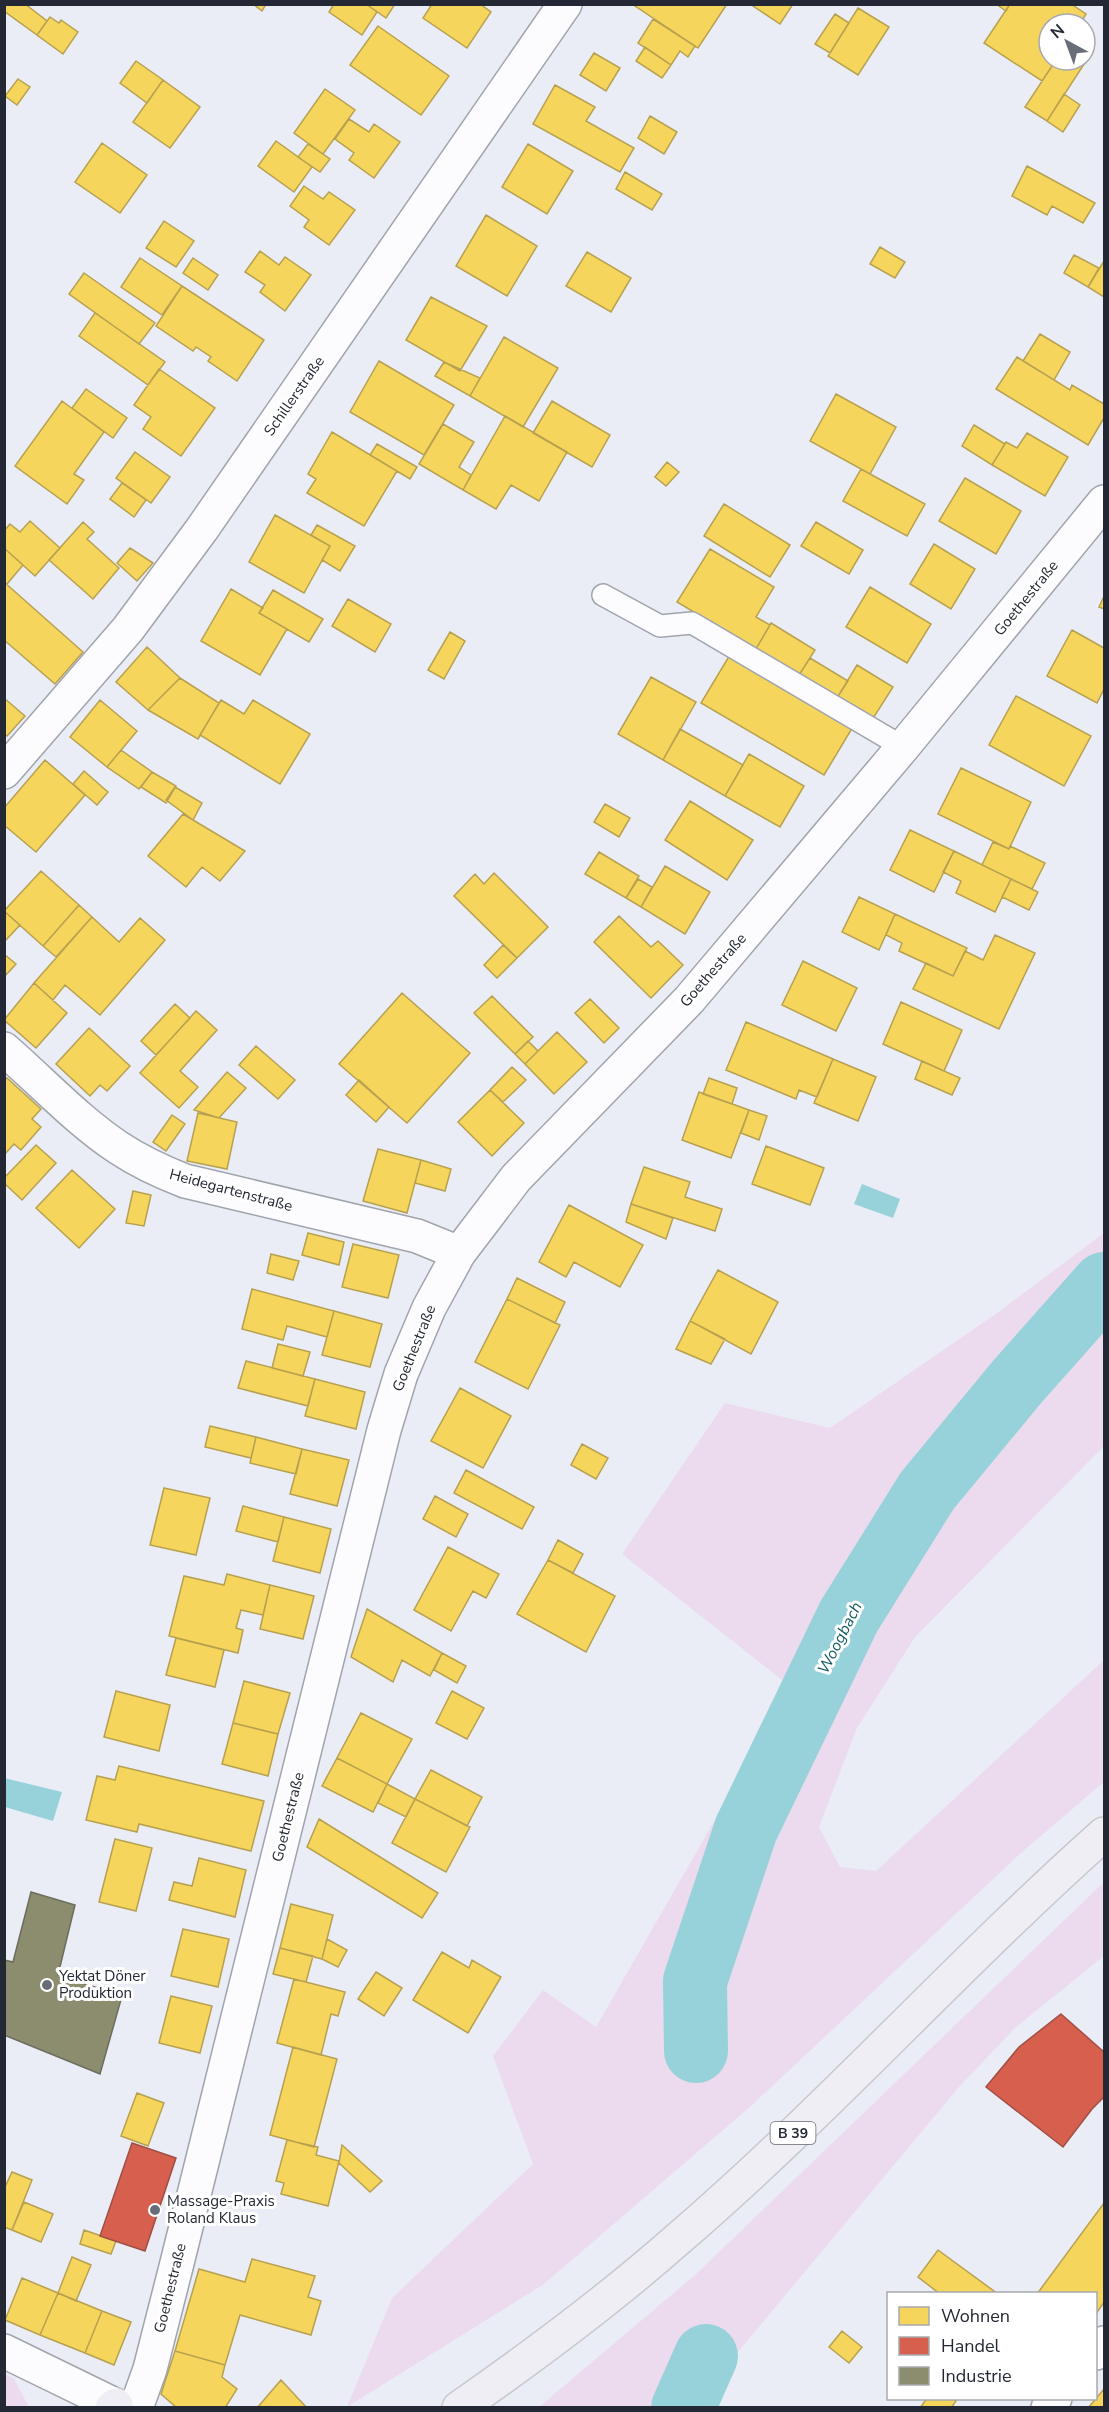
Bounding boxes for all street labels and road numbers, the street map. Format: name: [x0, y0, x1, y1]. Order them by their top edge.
street label: Schillerstraße: [259, 352, 329, 440]
street label: Goethestraße: [989, 556, 1063, 640]
street label: Goethestraße: [675, 929, 751, 1011]
street label: Heidegartenstraße: [167, 1164, 295, 1216]
street label: Goethestraße: [388, 1302, 440, 1394]
street label: Goethestraße: [267, 1770, 309, 1864]
road number: B 39: [770, 2122, 816, 2144]
street label: Goethestraße: [149, 2241, 191, 2335]

